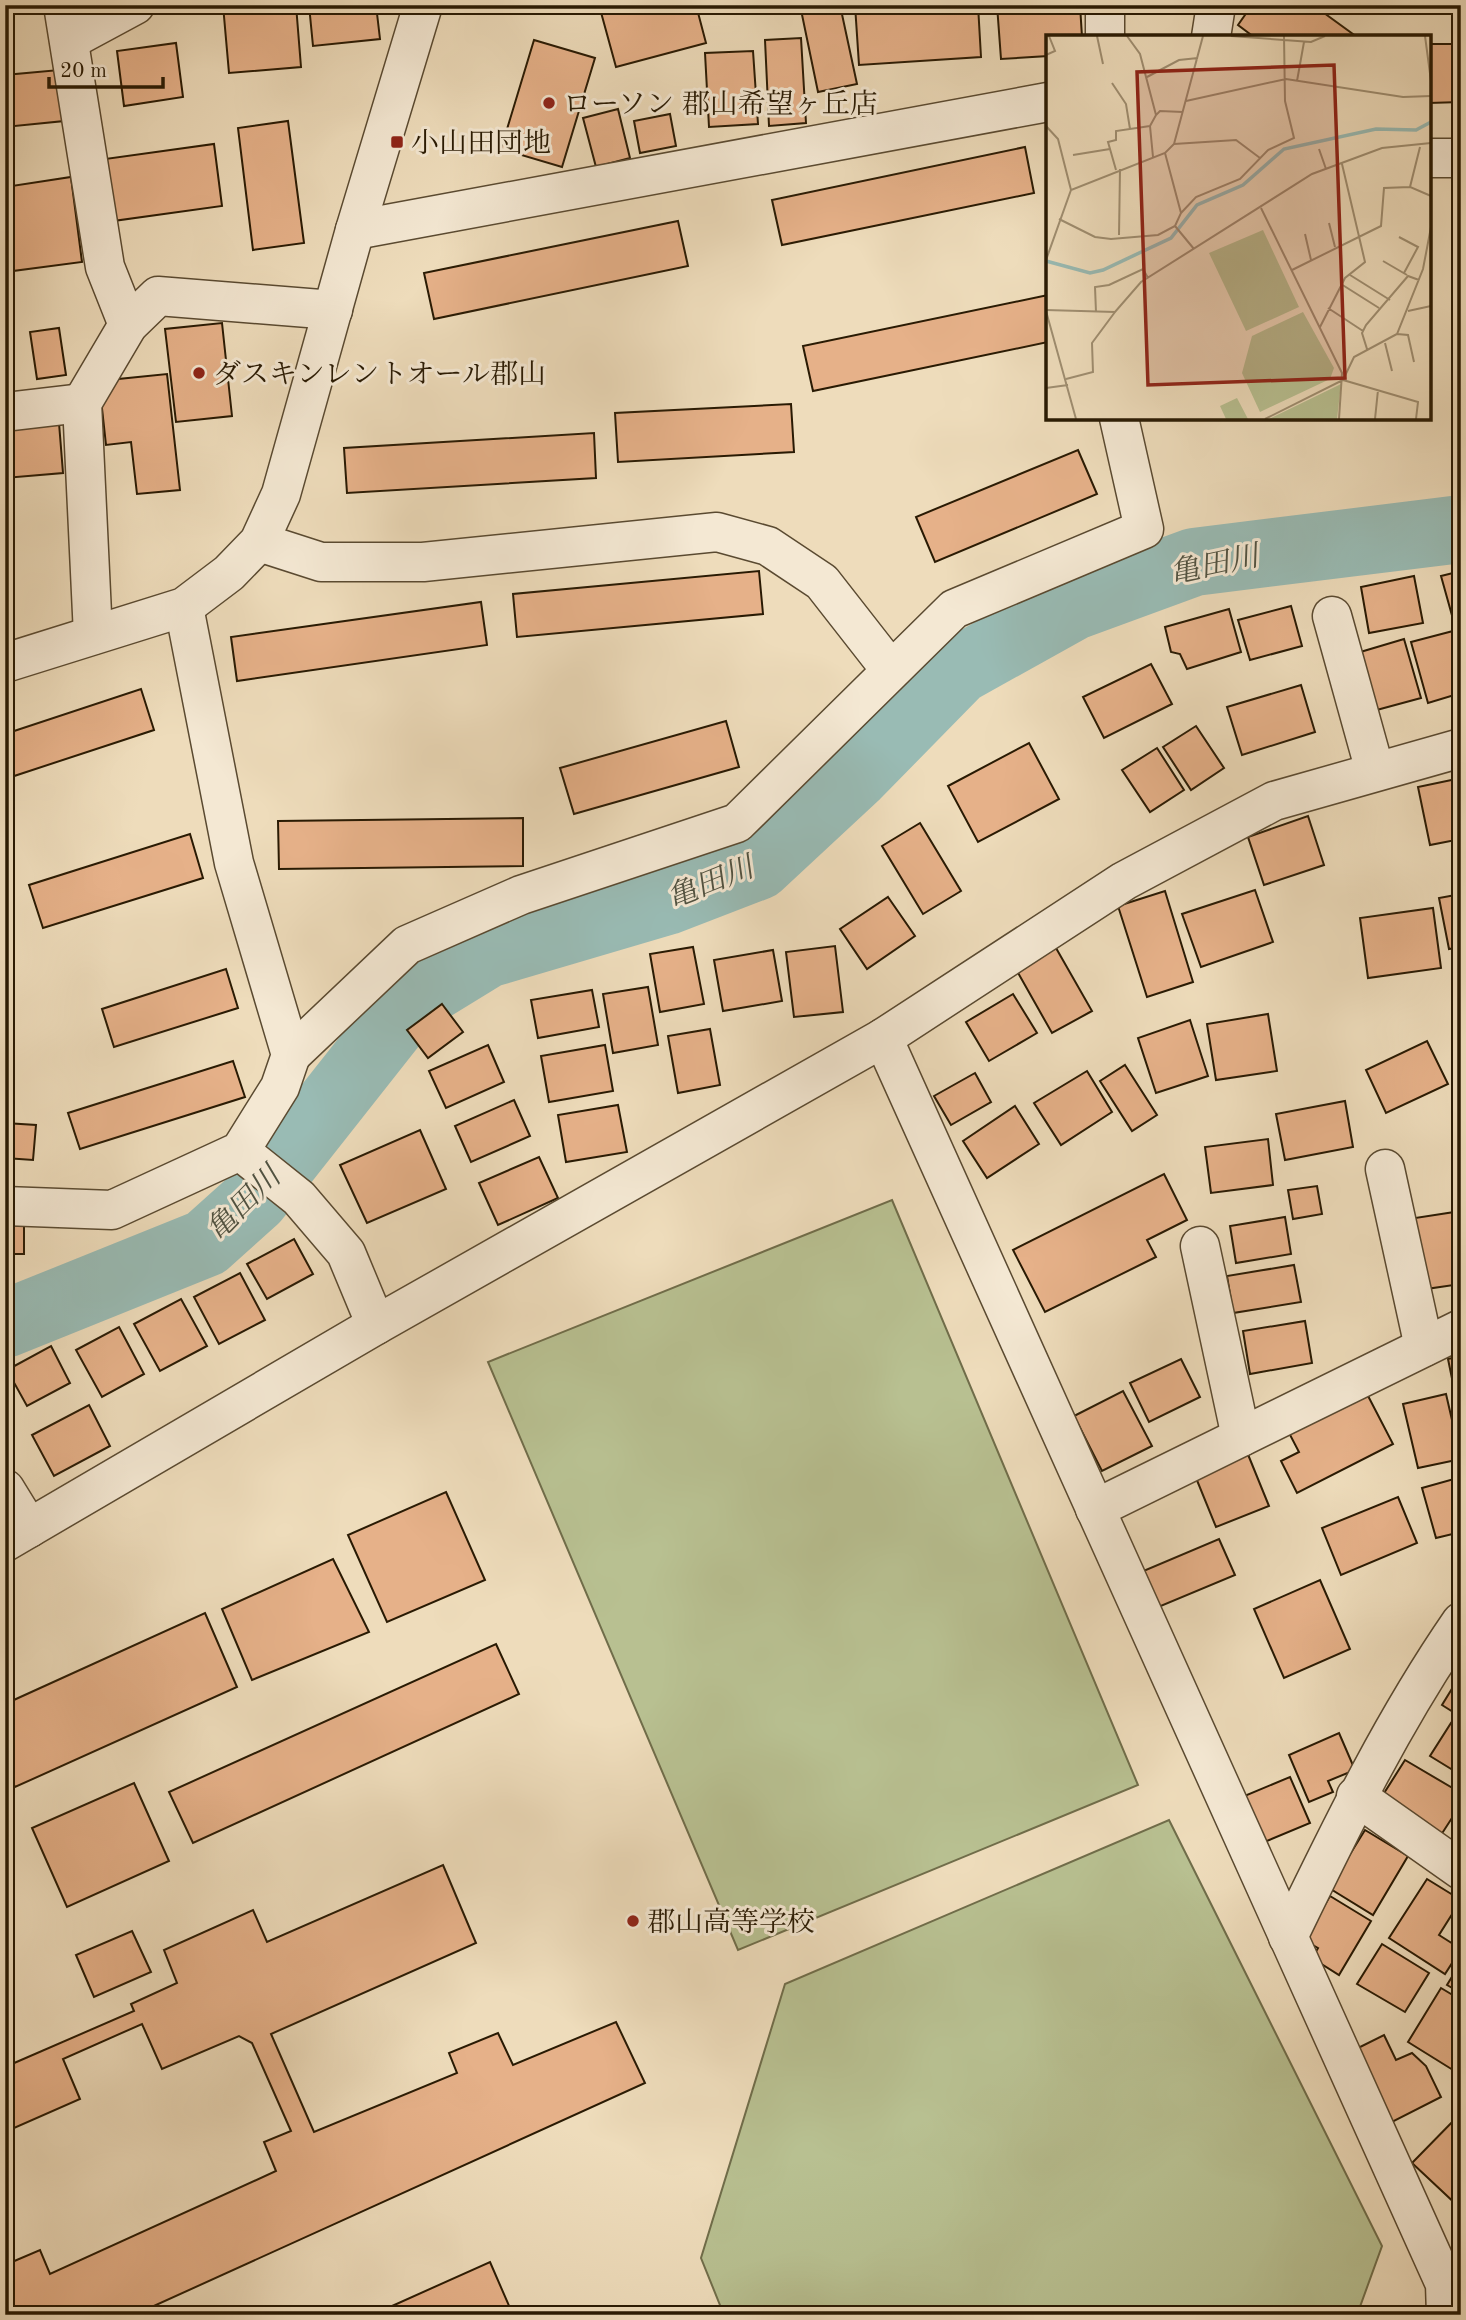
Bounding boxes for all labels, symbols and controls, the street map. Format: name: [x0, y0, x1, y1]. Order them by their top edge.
inset map: [1046, 35, 1431, 420]
scale bar: [49, 46, 163, 90]
text: 20 m: [60, 61, 107, 82]
place label: ローソン 郡山希望ヶ丘店: [563, 89, 878, 120]
marker: ローソン 郡山希望ヶ丘店: [541, 95, 557, 111]
place label: 小山田団地: [411, 128, 551, 159]
marker: 小山田団地: [389, 134, 405, 150]
place label: ダスキンレントオール郡山: [213, 360, 546, 390]
marker: ダスキンレントオール郡山: [191, 365, 207, 381]
water label: 亀田川: [1167, 538, 1264, 590]
water label: 亀田川: [662, 849, 761, 915]
water label: 亀田川: [200, 1158, 289, 1247]
place label: 郡山高等学校: [647, 1907, 815, 1938]
marker: 郡山高等学校: [625, 1913, 641, 1929]

